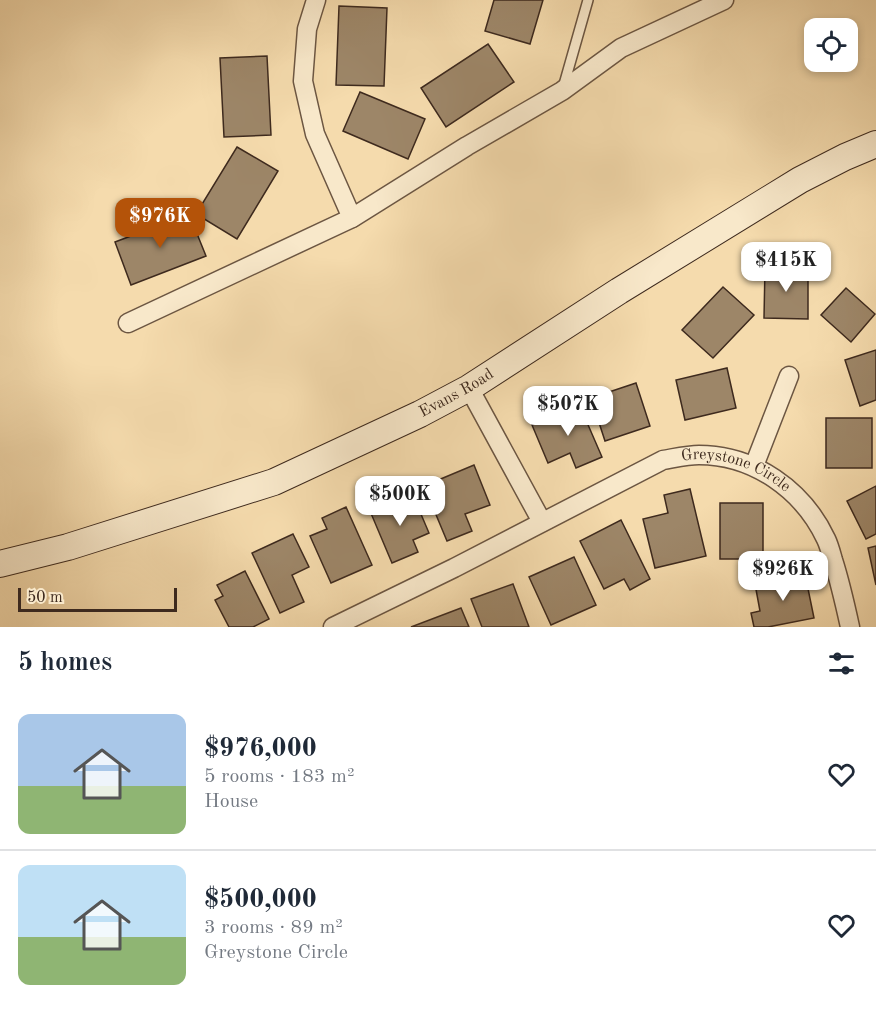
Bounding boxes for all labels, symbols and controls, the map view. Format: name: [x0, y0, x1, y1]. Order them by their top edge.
map controls: [804, 18, 858, 72]
button: locate: [804, 18, 858, 72]
pin: $976K: [118, 198, 202, 249]
text: $976K: [129, 207, 191, 227]
pin: $415K: [744, 242, 828, 293]
text: $415K: [755, 251, 817, 271]
street label: Evans Road: [417, 366, 497, 421]
pin: $507K: [526, 386, 610, 437]
text: $507K: [537, 395, 599, 415]
street label: Greystone Circle: [680, 447, 793, 495]
pin: $500K: [358, 476, 442, 527]
text: $500K: [369, 485, 431, 505]
pin: $926K: [741, 551, 825, 602]
text: $926K: [752, 560, 814, 580]
scale bar: [18, 585, 177, 612]
text: 50 m: [27, 590, 63, 606]
icon: filters: [825, 647, 858, 680]
text: 5 homes: [18, 650, 112, 676]
text: $976,000: [204, 736, 317, 762]
icon: home: [66, 738, 138, 810]
icon: heart: [825, 758, 858, 791]
text: 5 rooms · 183 m²: [204, 767, 354, 787]
text: House: [204, 792, 258, 812]
text: $500,000: [204, 887, 317, 913]
icon: home: [66, 889, 138, 961]
icon: heart: [825, 909, 858, 942]
text: 3 rooms · 89 m²: [204, 918, 343, 938]
text: Greystone Circle: [204, 943, 348, 963]

